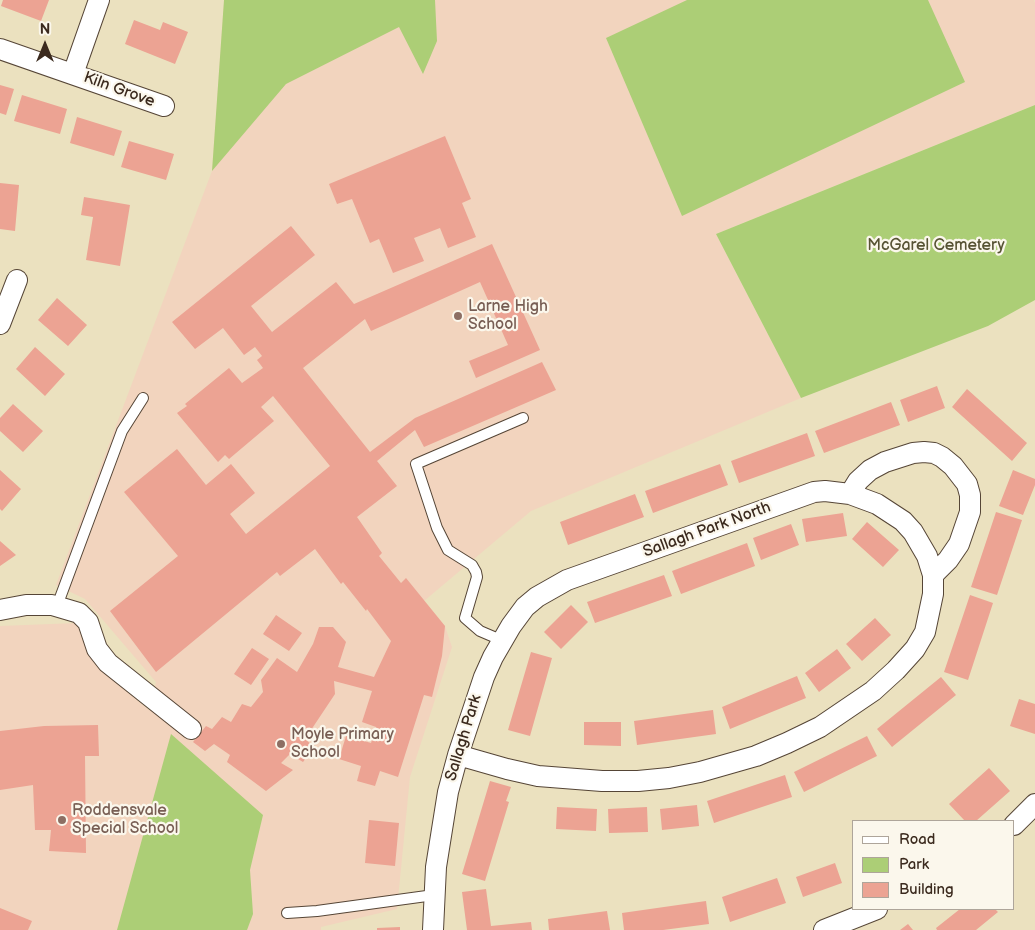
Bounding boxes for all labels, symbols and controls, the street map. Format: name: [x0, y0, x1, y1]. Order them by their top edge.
north arrow: [20, 20, 70, 70]
text: N: [40, 21, 50, 38]
street label: Kiln Grove: [81, 68, 157, 112]
park label: McGarel Cemetery: [867, 236, 1005, 256]
place label: Larne High School: [468, 297, 548, 335]
marker: Larne High School: [452, 310, 464, 322]
street label: Sallagh Park North: [641, 498, 773, 562]
street label: Sallagh Park: [442, 692, 486, 784]
place label: Moyle Primary School: [291, 725, 394, 763]
marker: Moyle Primary School: [275, 738, 287, 750]
place label: Roddensvale Special School: [72, 801, 178, 839]
marker: Roddensvale Special School: [56, 814, 68, 826]
legend: [852, 820, 1015, 910]
text: Road: [899, 830, 935, 849]
text: Park: [899, 855, 929, 874]
text: Building: [899, 880, 954, 899]

